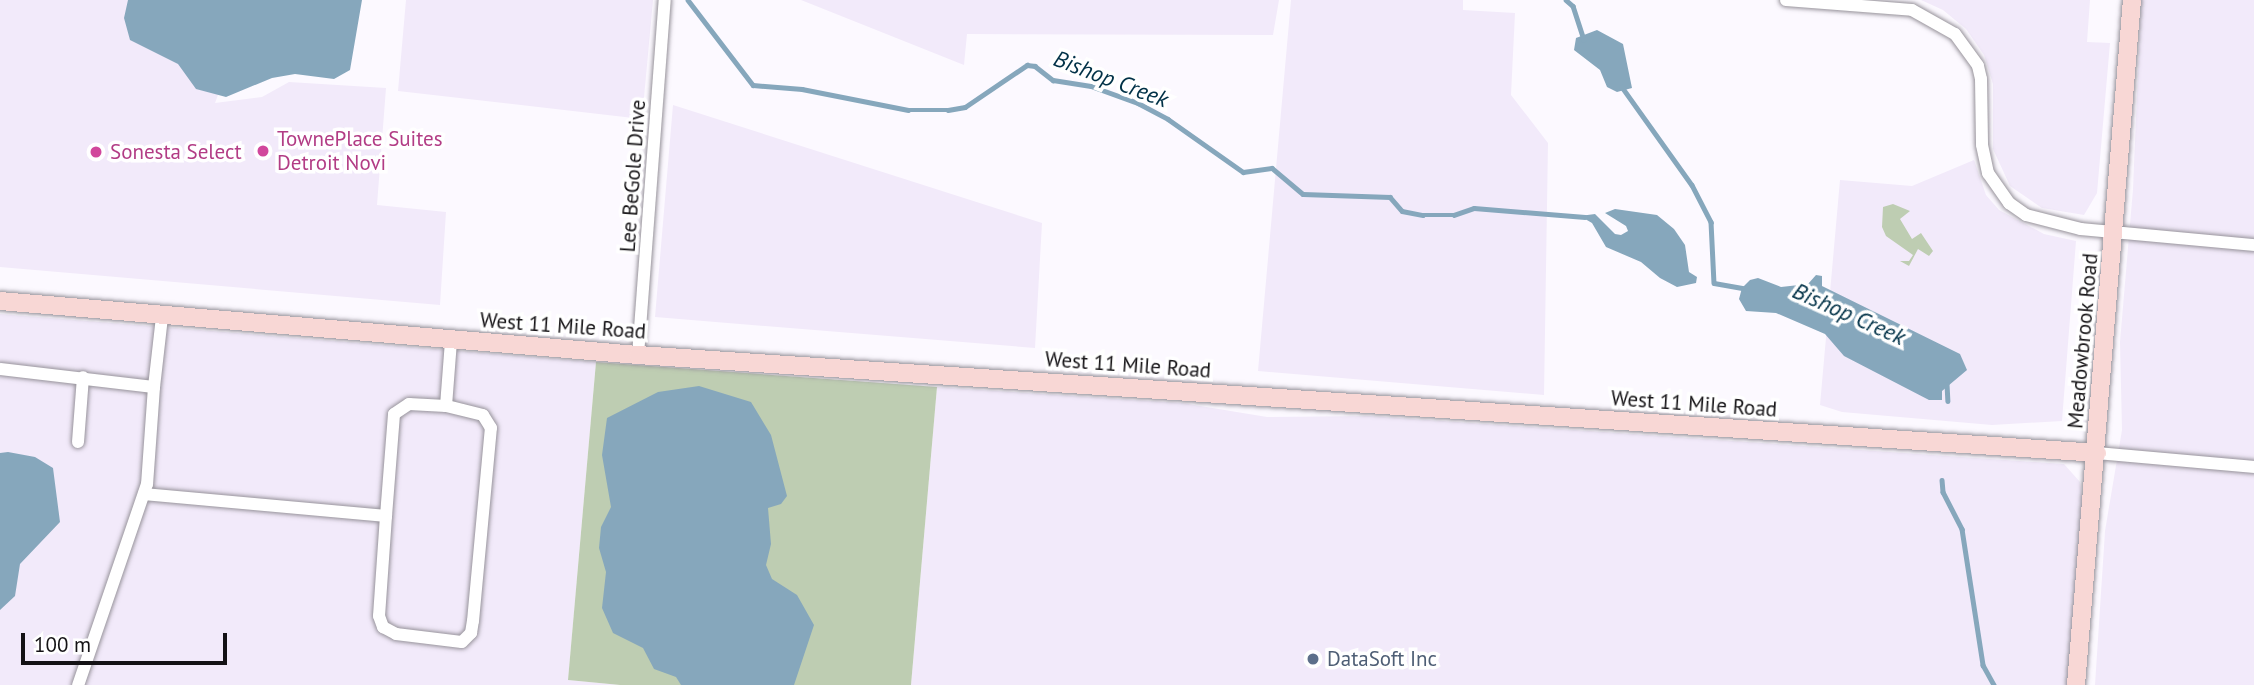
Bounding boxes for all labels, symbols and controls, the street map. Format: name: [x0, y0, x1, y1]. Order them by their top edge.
water label: Bishop Creek: [1050, 45, 1172, 113]
street label: Lee BeGole Drive: [615, 99, 651, 253]
place label: TownePlace Suites Detroit Novi: [277, 126, 443, 176]
place label: Sonesta Select: [110, 139, 242, 165]
marker: TownePlace Suites Detroit Novi: [255, 143, 271, 159]
marker: Sonesta Select: [88, 144, 104, 160]
street label: Meadowbrook Road: [2063, 252, 2103, 430]
water label: Bishop Creek: [1788, 277, 1910, 351]
street label: West 11 Mile Road: [479, 308, 647, 344]
street label: West 11 Mile Road: [1044, 347, 1212, 383]
street label: West 11 Mile Road: [1610, 386, 1778, 422]
scale bar: [24, 618, 231, 662]
text: 100 m: [34, 631, 91, 658]
place label: DataSoft Inc: [1327, 646, 1437, 672]
marker: DataSoft Inc: [1305, 651, 1321, 667]

